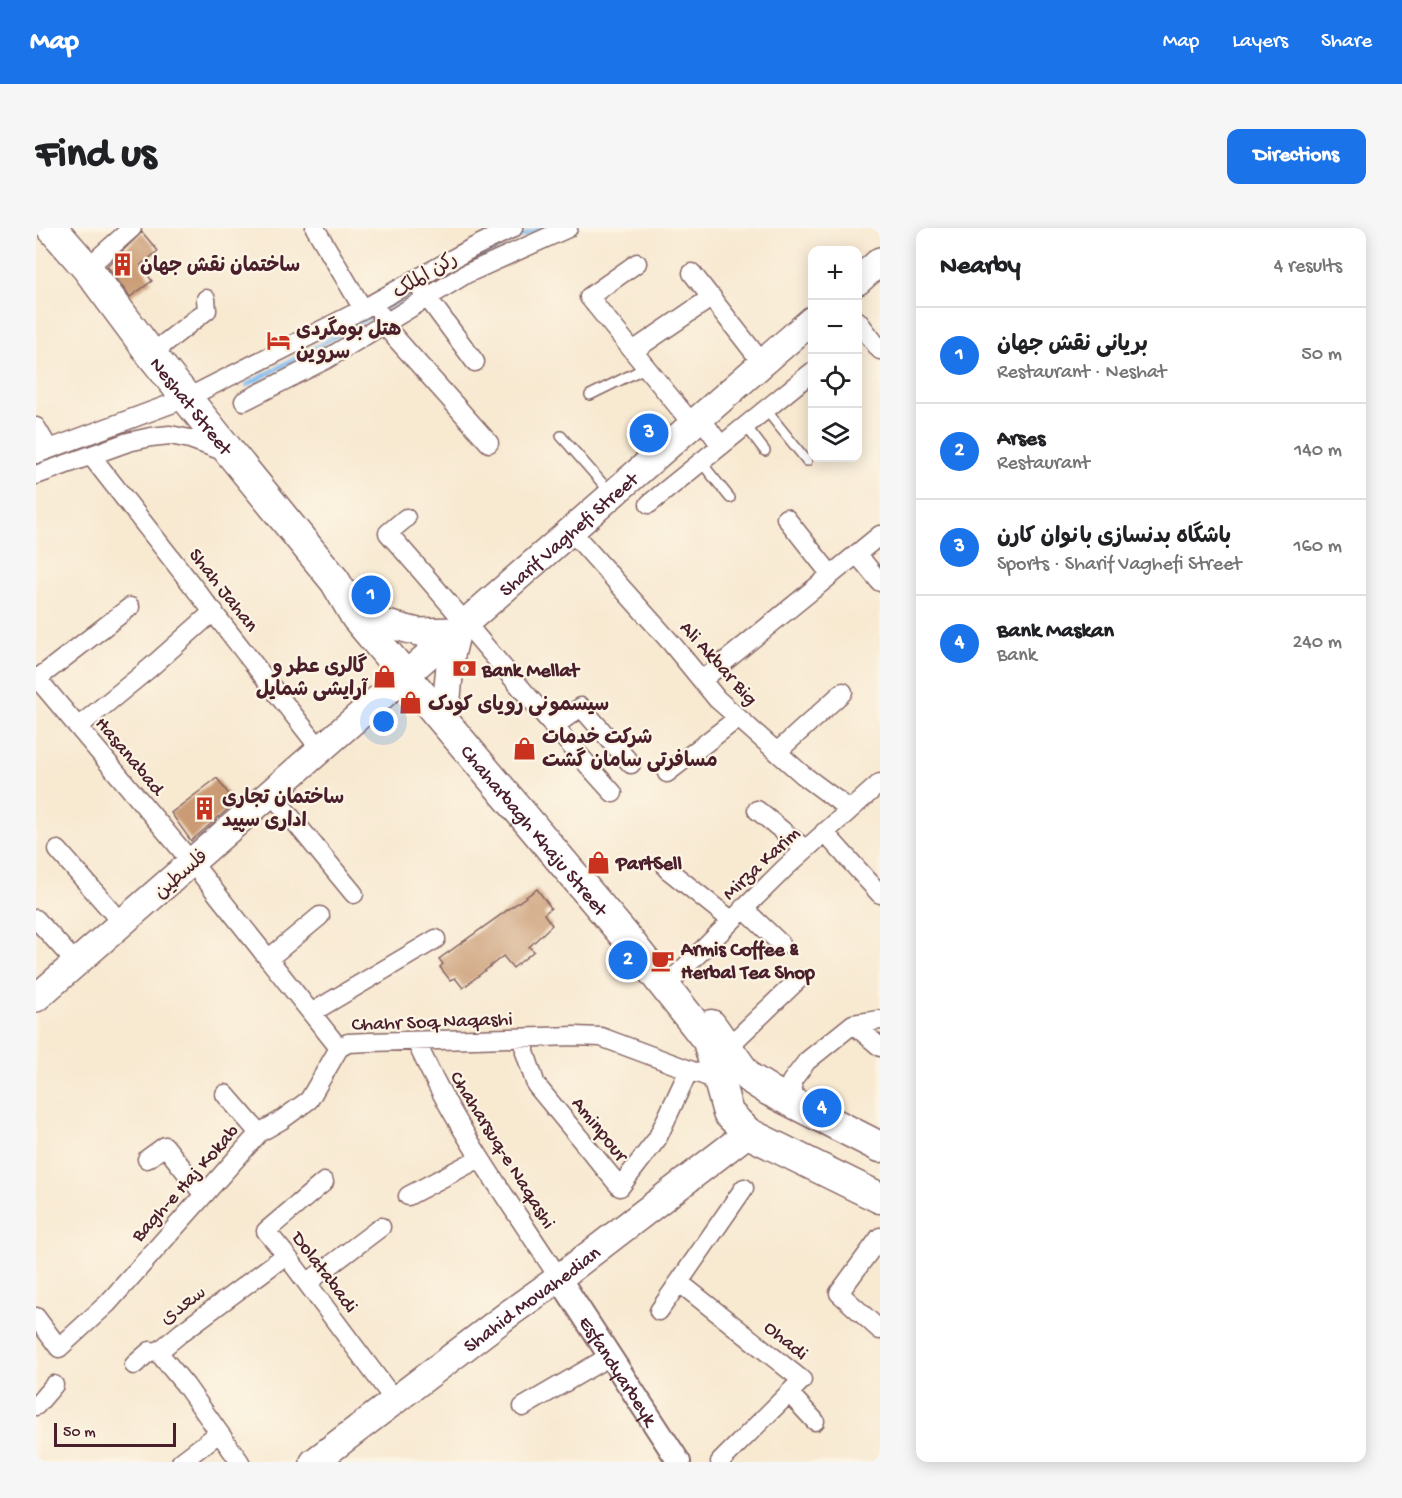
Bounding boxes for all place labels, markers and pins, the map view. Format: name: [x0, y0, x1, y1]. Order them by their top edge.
building icon: ساختمان نقش جهان: [109, 251, 135, 277]
place label: ساختمان نقش جهان: [140, 255, 300, 279]
place label: هتل بومگردی سروین: [296, 316, 401, 366]
hotel icon: هتل بومگردی سروین: [265, 327, 291, 353]
pin: 3: [630, 410, 668, 456]
pin: 1: [352, 572, 390, 617]
place label: گالری عطر و آرایشی شمایل: [256, 653, 369, 703]
bank icon: Bank Mellat: [451, 656, 477, 682]
place label: Bank Mellat: [481, 661, 581, 684]
shop icon: گالری عطر و آرایشی شمایل: [372, 664, 398, 690]
shop icon: سیسمونی رویای کودک: [397, 690, 423, 716]
place label: سیسمونی رویای کودک: [428, 694, 609, 718]
place label: شرکت خدمات مسافرتی سامان گشت: [542, 727, 718, 774]
shop icon: شرکت خدمات مسافرتی سامان گشت: [511, 735, 537, 761]
place label: ساختمان تجاری اداری سپید: [222, 787, 344, 834]
building icon: ساختمان تجاری اداری سپید: [191, 795, 217, 821]
shop icon: PartSell: [585, 849, 611, 875]
place label: PartSell: [615, 854, 682, 877]
pin: 2: [608, 938, 648, 982]
place label: Armis Coffee & Herbal Tea Shop: [680, 940, 815, 986]
cafe icon: Armis Coffee & Herbal Tea Shop: [650, 947, 676, 973]
pin: 4: [802, 1086, 842, 1130]

